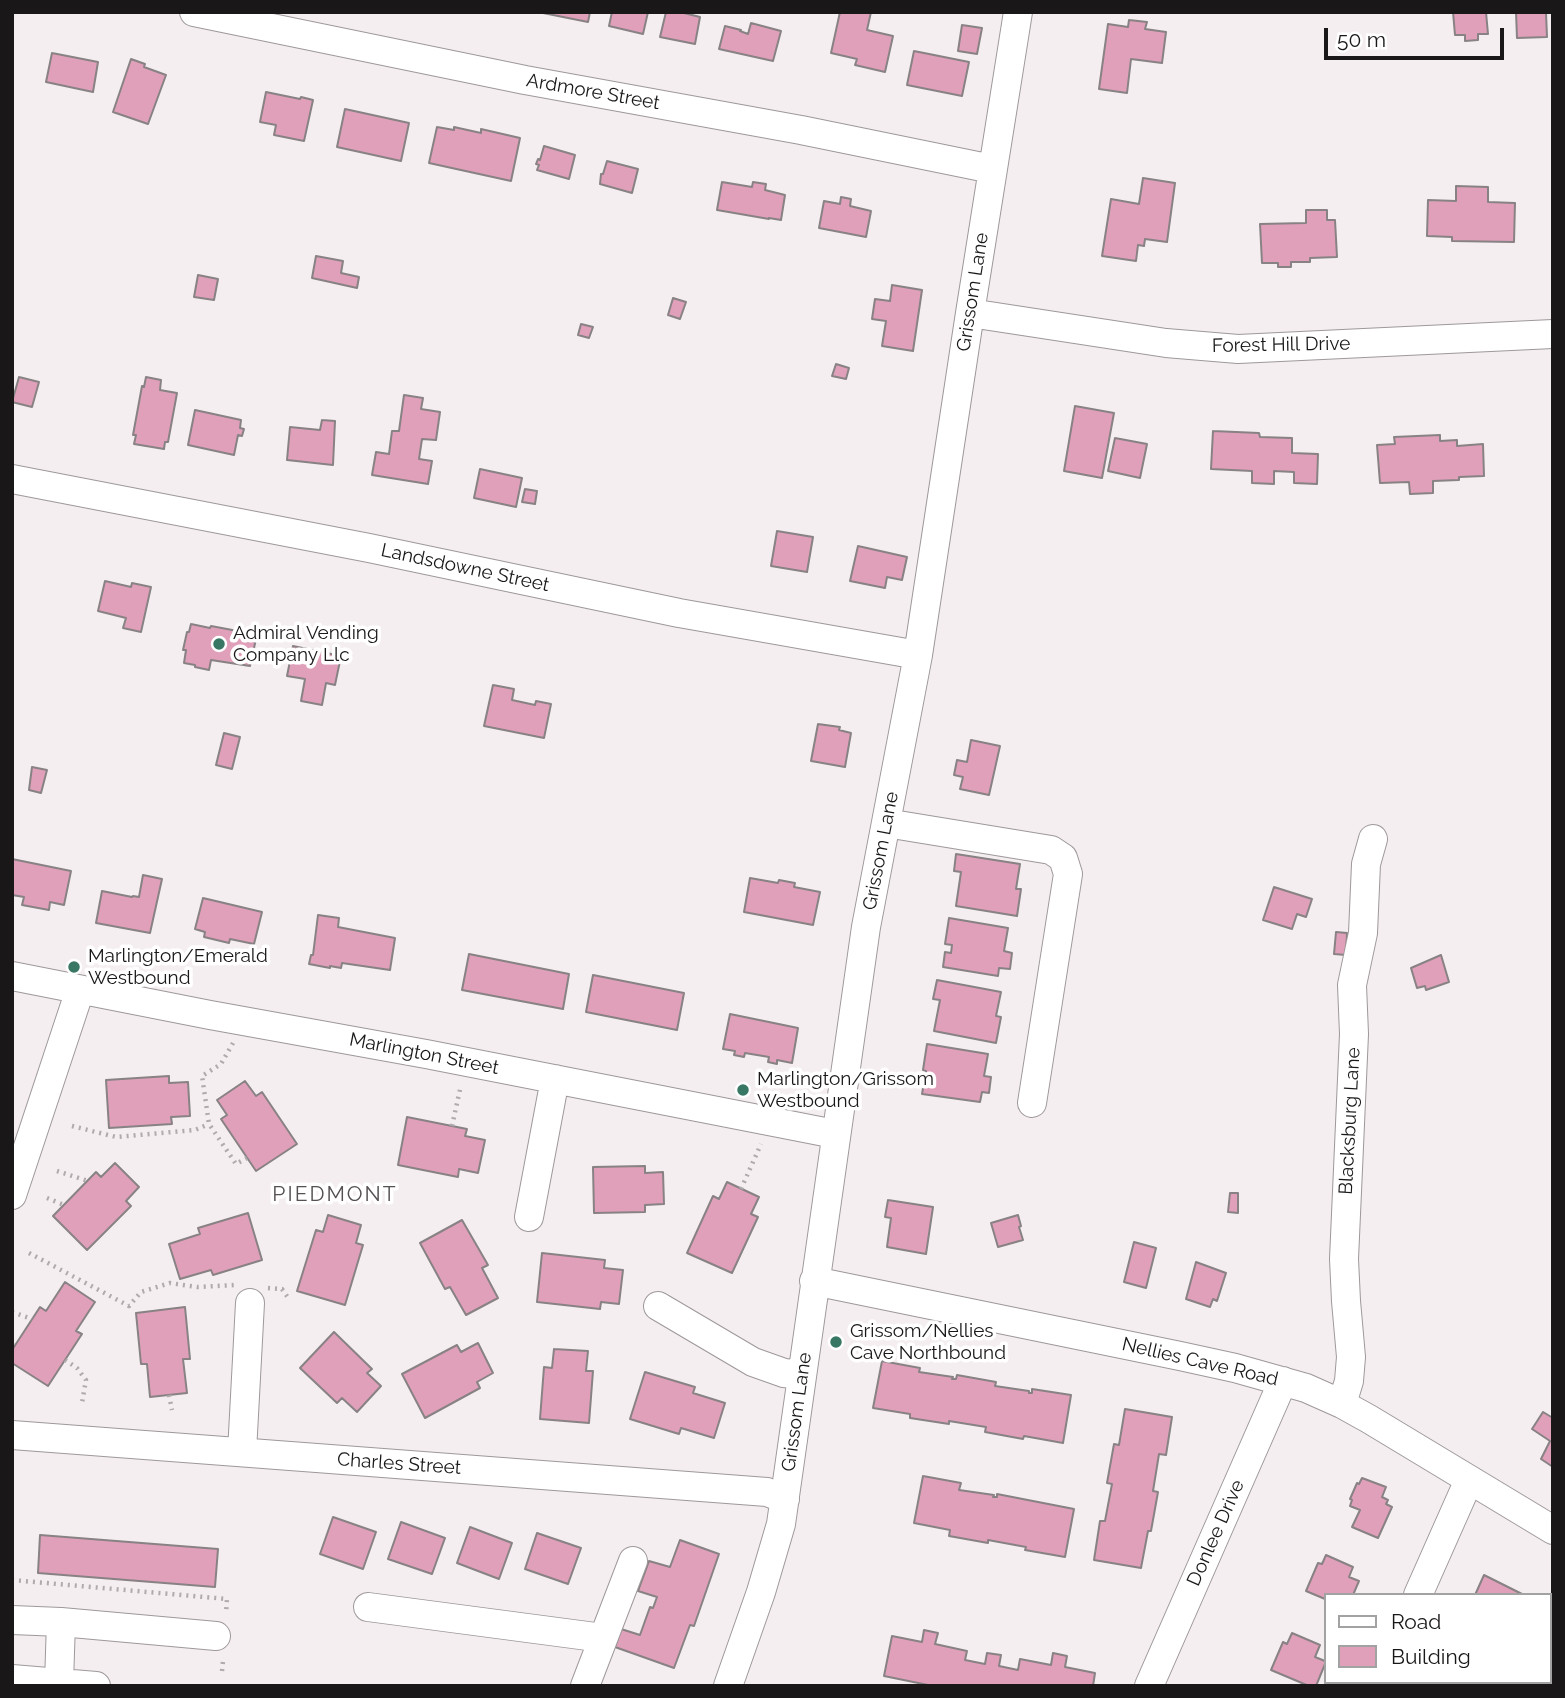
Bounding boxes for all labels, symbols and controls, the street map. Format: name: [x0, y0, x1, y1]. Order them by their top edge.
scale bar: [1327, 14, 1507, 58]
text: 50 m: [1337, 27, 1386, 52]
street label: Ardmore Street: [525, 69, 661, 115]
street label: Grissom Lane: [952, 231, 994, 353]
street label: Forest Hill Drive: [1212, 332, 1350, 358]
street label: Landsdowne Street: [379, 539, 551, 597]
place label: Admiral Vending Company Llc: [233, 622, 379, 666]
marker: Admiral Vending Company Llc: [211, 636, 227, 652]
street label: Grissom Lane: [858, 790, 904, 912]
place label: Marlington/Emerald Westbound: [88, 945, 268, 989]
marker: Marlington/Emerald Westbound: [66, 959, 82, 975]
street label: Marlington Street: [347, 1028, 501, 1080]
street label: Blacksburg Lane: [1335, 1047, 1365, 1195]
place label: Marlington/Grissom Westbound: [757, 1068, 934, 1112]
marker: Marlington/Grissom Westbound: [735, 1082, 751, 1098]
district label: PIEDMONT: [273, 1182, 397, 1208]
place label: Grissom/Nellies Cave Northbound: [850, 1320, 1006, 1364]
street label: Nellies Cave Road: [1120, 1333, 1280, 1391]
marker: Grissom/Nellies Cave Northbound: [828, 1334, 844, 1350]
street label: Grissom Lane: [777, 1351, 817, 1473]
street label: Charles Street: [336, 1448, 462, 1480]
street label: Donlee Drive: [1182, 1476, 1250, 1590]
legend: [1324, 1593, 1551, 1684]
text: Road: [1391, 1609, 1441, 1634]
text: Building: [1391, 1644, 1471, 1669]

